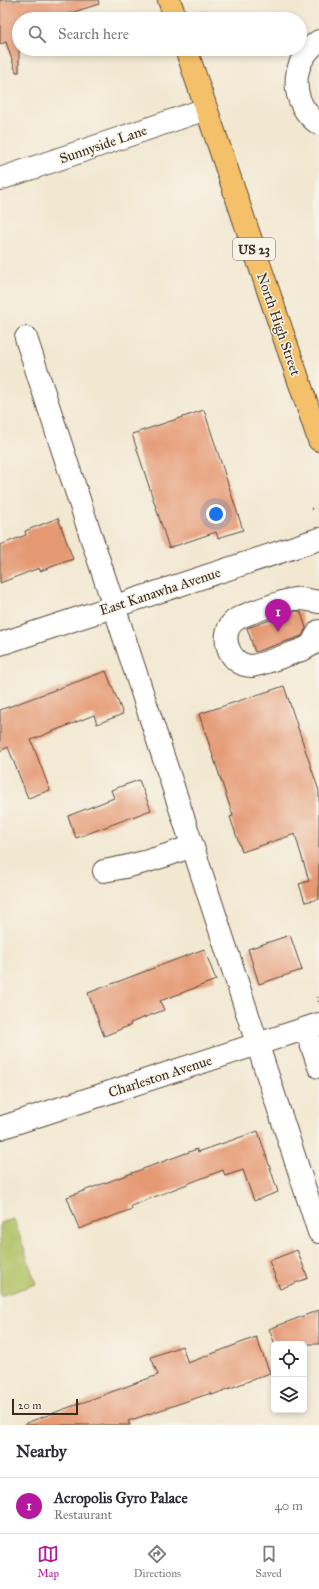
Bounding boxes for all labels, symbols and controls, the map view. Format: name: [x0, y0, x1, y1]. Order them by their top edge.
search box: [12, 12, 307, 56]
icon: search: [26, 23, 48, 45]
text: Search here: [58, 25, 129, 43]
street label: Sunnyside Lane: [57, 122, 149, 167]
road number: US 23: [233, 238, 275, 260]
street label: North High Street: [253, 270, 304, 378]
your location: [206, 504, 226, 524]
street label: East Kanawha Avenue: [98, 564, 223, 619]
pin: 1: [265, 599, 291, 632]
street label: Charleston Avenue: [106, 1052, 214, 1101]
map controls: [271, 1341, 307, 1413]
button: locate: [271, 1341, 307, 1377]
button: layers: [271, 1377, 307, 1413]
scale bar: [12, 1397, 78, 1416]
text: 20 m: [18, 1399, 41, 1412]
text: Nearby: [16, 1441, 67, 1462]
text: Acropolis Gyro Palace: [54, 1489, 188, 1507]
text: 1: [26, 1498, 32, 1514]
text: 40 m: [274, 1498, 303, 1514]
text: Restaurant: [54, 1507, 112, 1523]
tab: Map: [37, 1543, 59, 1580]
tab: Directions: [134, 1543, 181, 1580]
tab: Saved: [256, 1543, 282, 1580]

